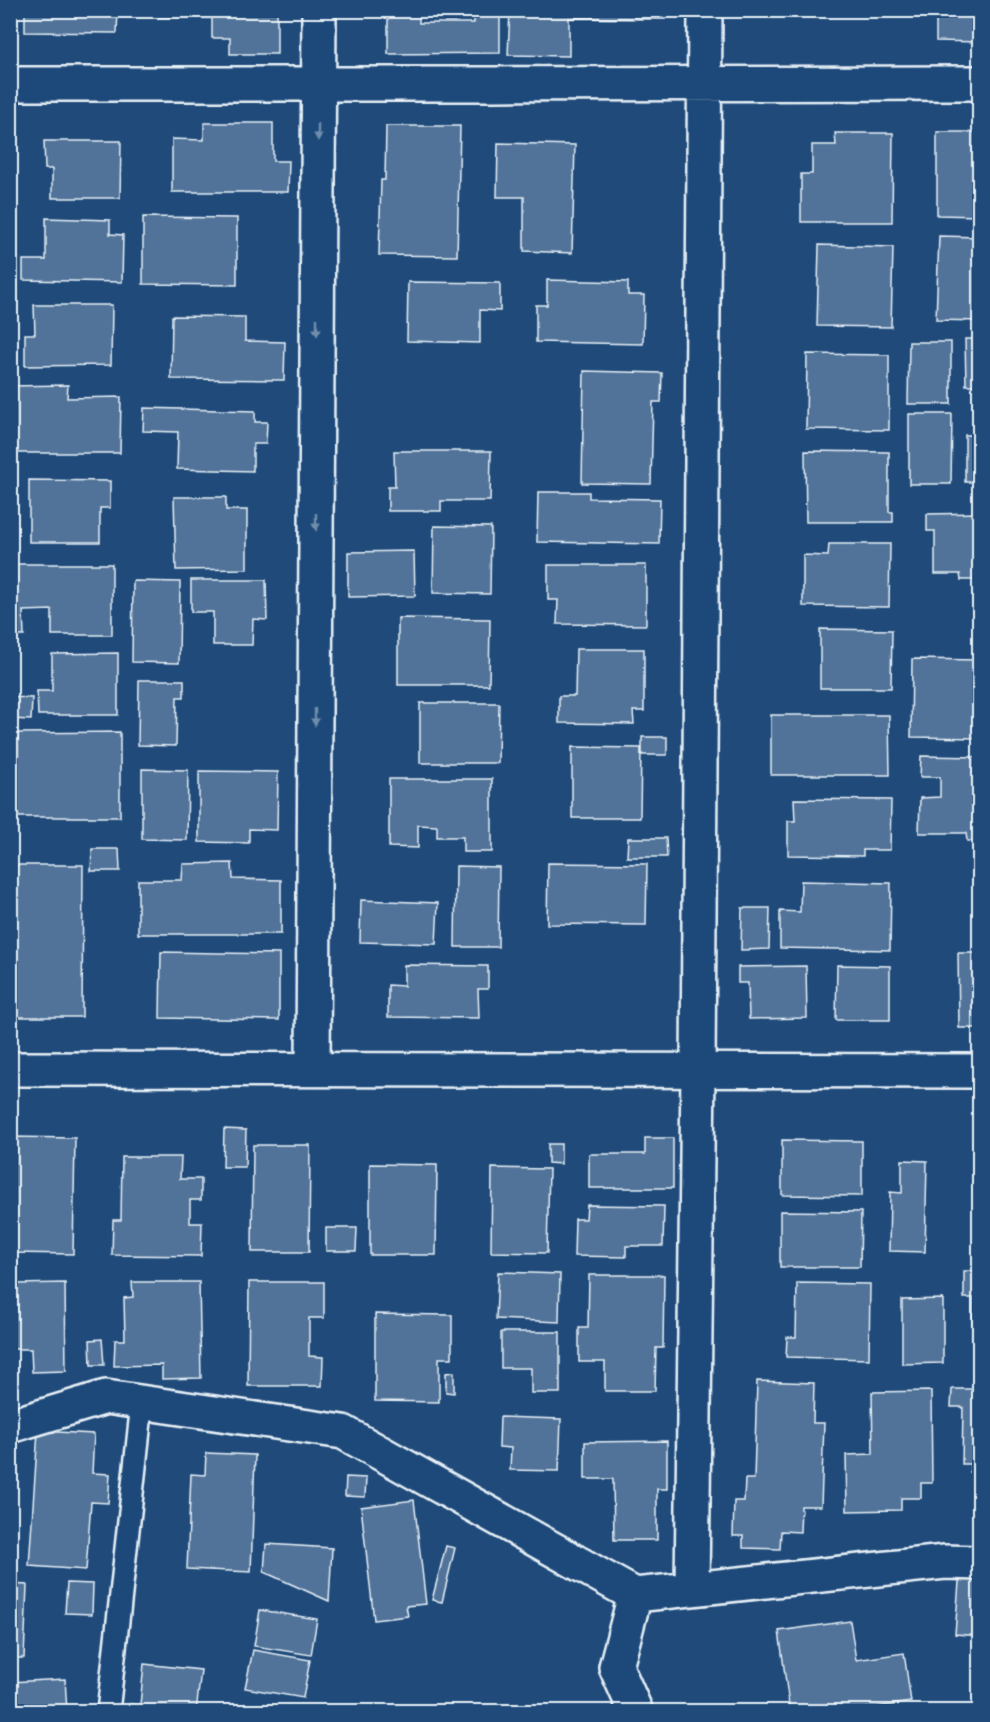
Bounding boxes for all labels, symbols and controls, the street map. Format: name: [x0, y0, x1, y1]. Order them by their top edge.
one-way arrow: [313, 122, 323, 141]
one-way arrow: [312, 317, 322, 336]
one-way arrow: [311, 512, 321, 531]
one-way arrow: [310, 707, 320, 726]

